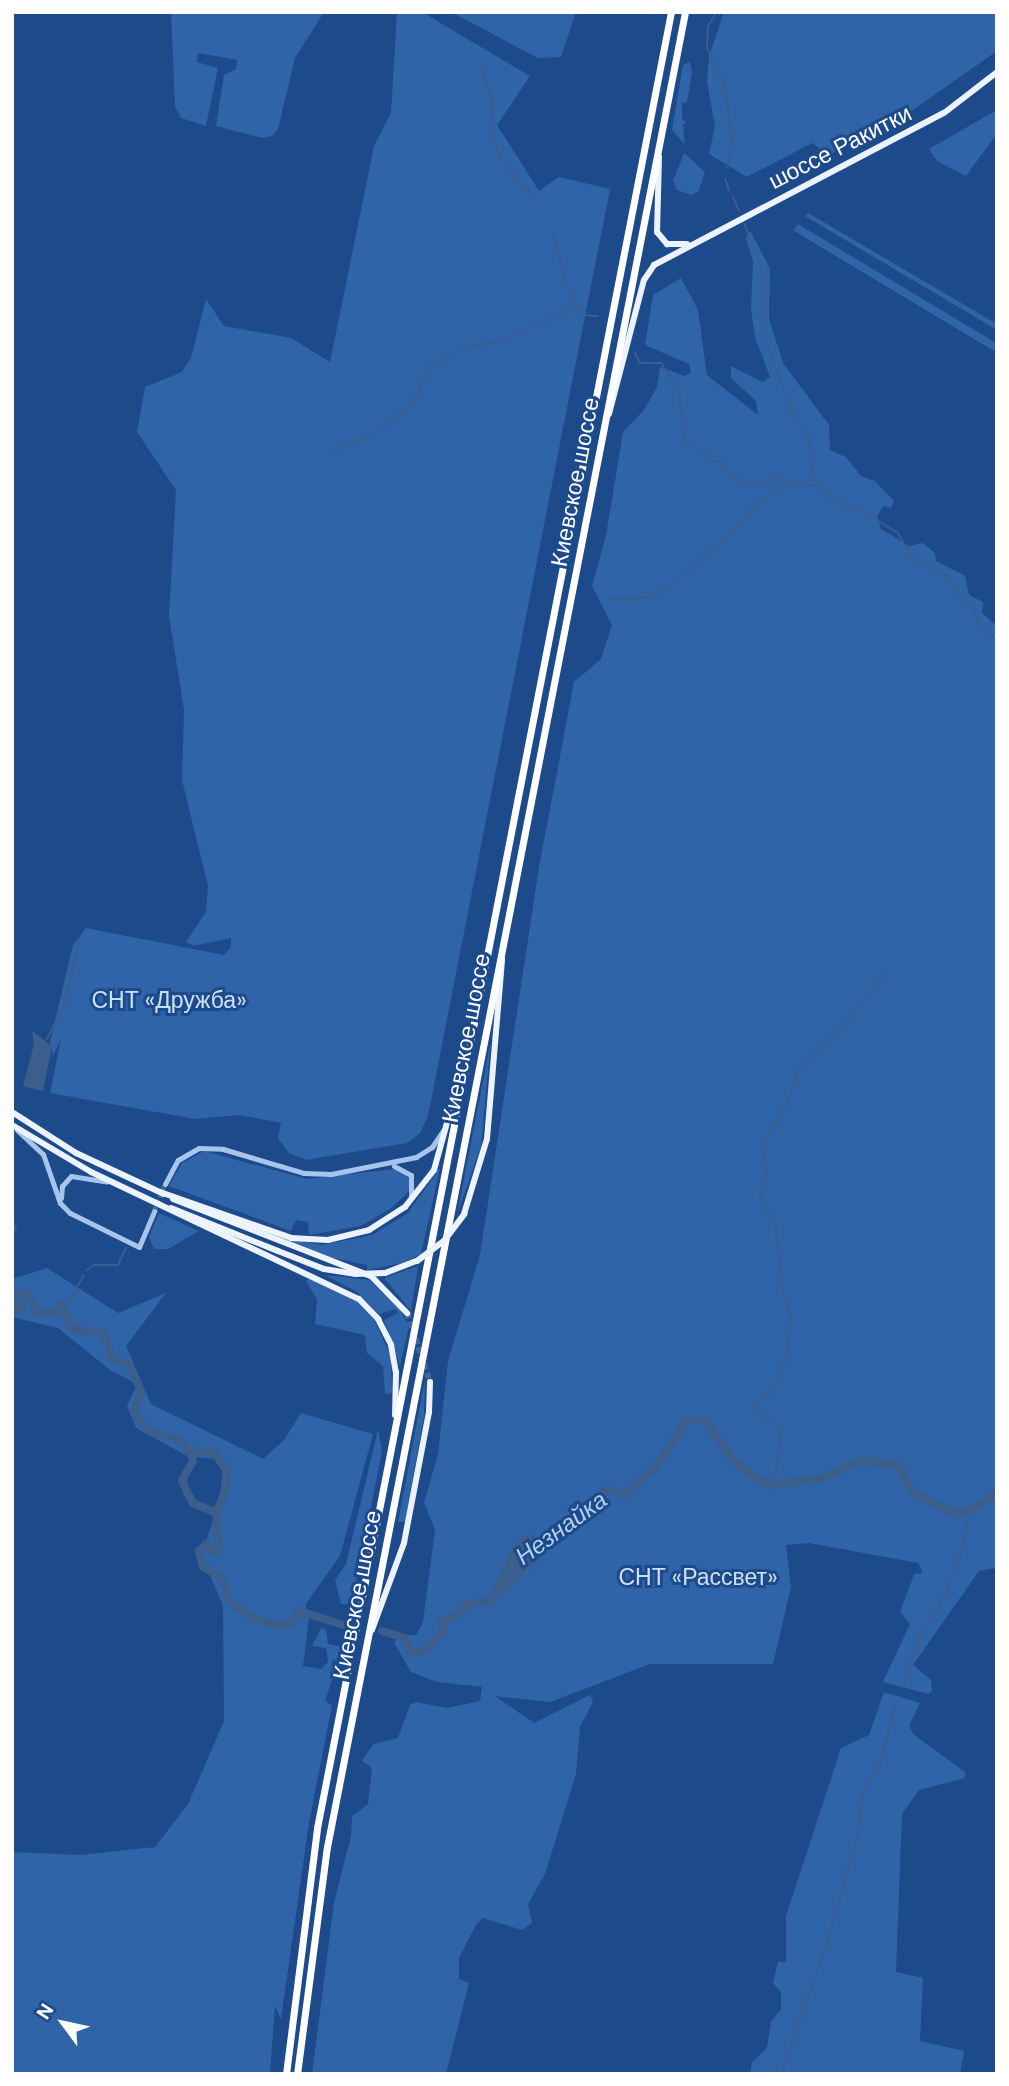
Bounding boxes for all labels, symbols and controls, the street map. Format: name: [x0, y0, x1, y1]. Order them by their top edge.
street label: шоссе Ракитки: [764, 99, 916, 195]
street label: Киевское шоссе: [545, 395, 605, 569]
street label: Киевское шоссе: [436, 951, 496, 1125]
park label: СНТ «Дружба»: [91, 986, 247, 1014]
water label: Незнайка: [510, 1485, 612, 1571]
street label: Киевское шоссе: [327, 1508, 387, 1682]
park label: СНТ «Рассвет»: [618, 1563, 778, 1591]
north arrow: [28, 1988, 98, 2058]
text: N: [31, 1999, 59, 2024]

